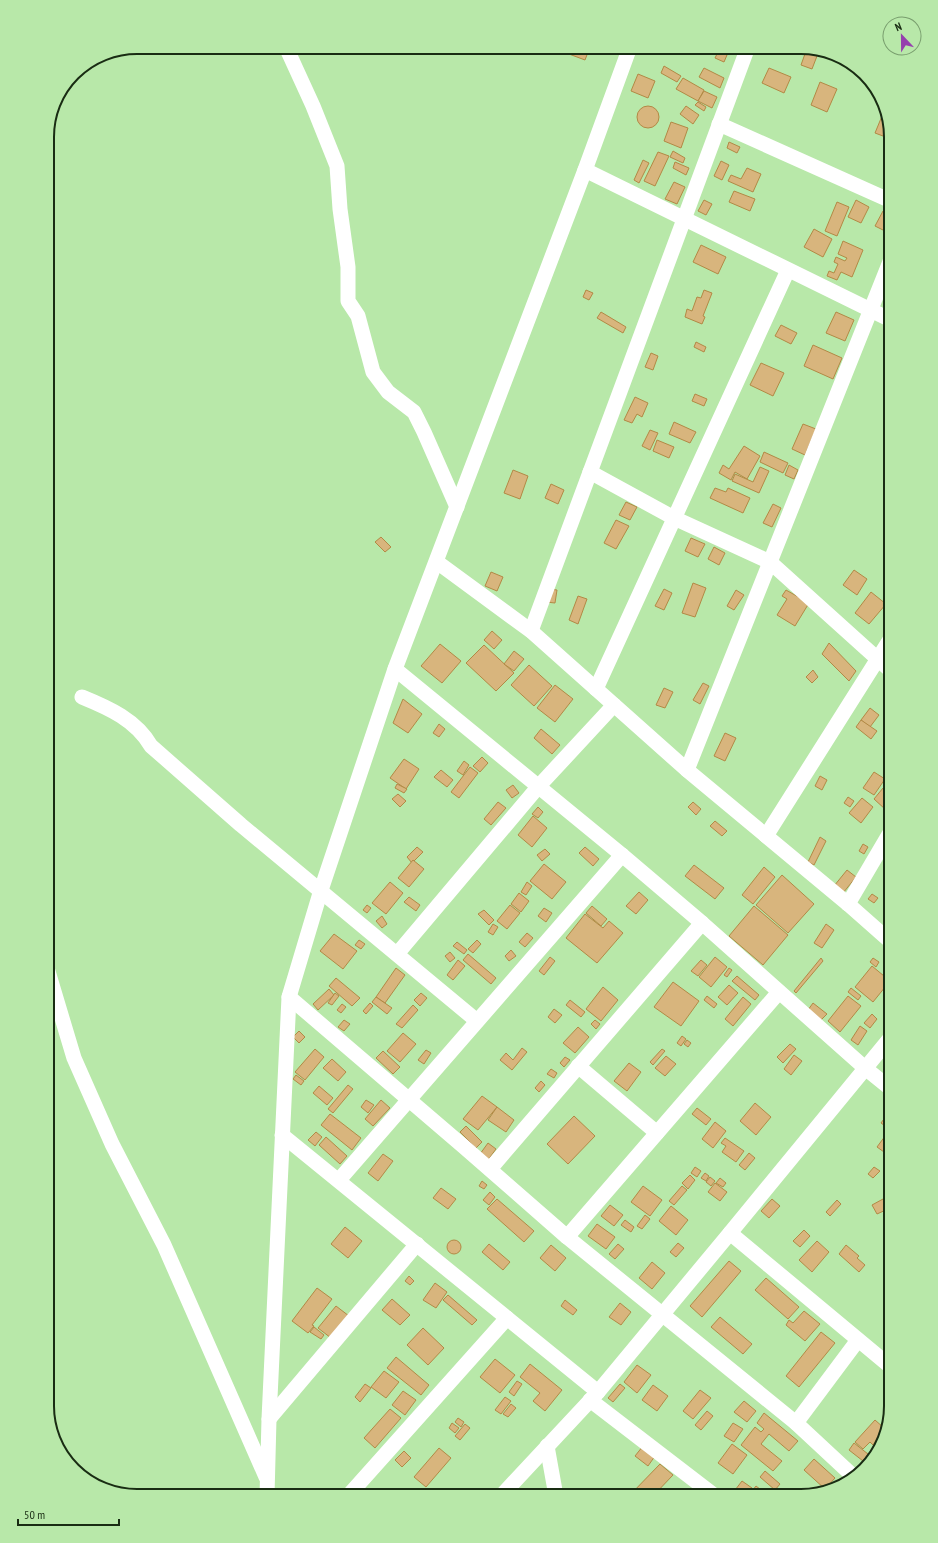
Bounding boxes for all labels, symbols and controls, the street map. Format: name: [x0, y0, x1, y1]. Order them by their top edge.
north arrow: [882, 16, 922, 56]
text: N: [893, 19, 904, 34]
scale bar: [18, 1501, 119, 1527]
text: 50 m: [24, 1507, 45, 1522]

